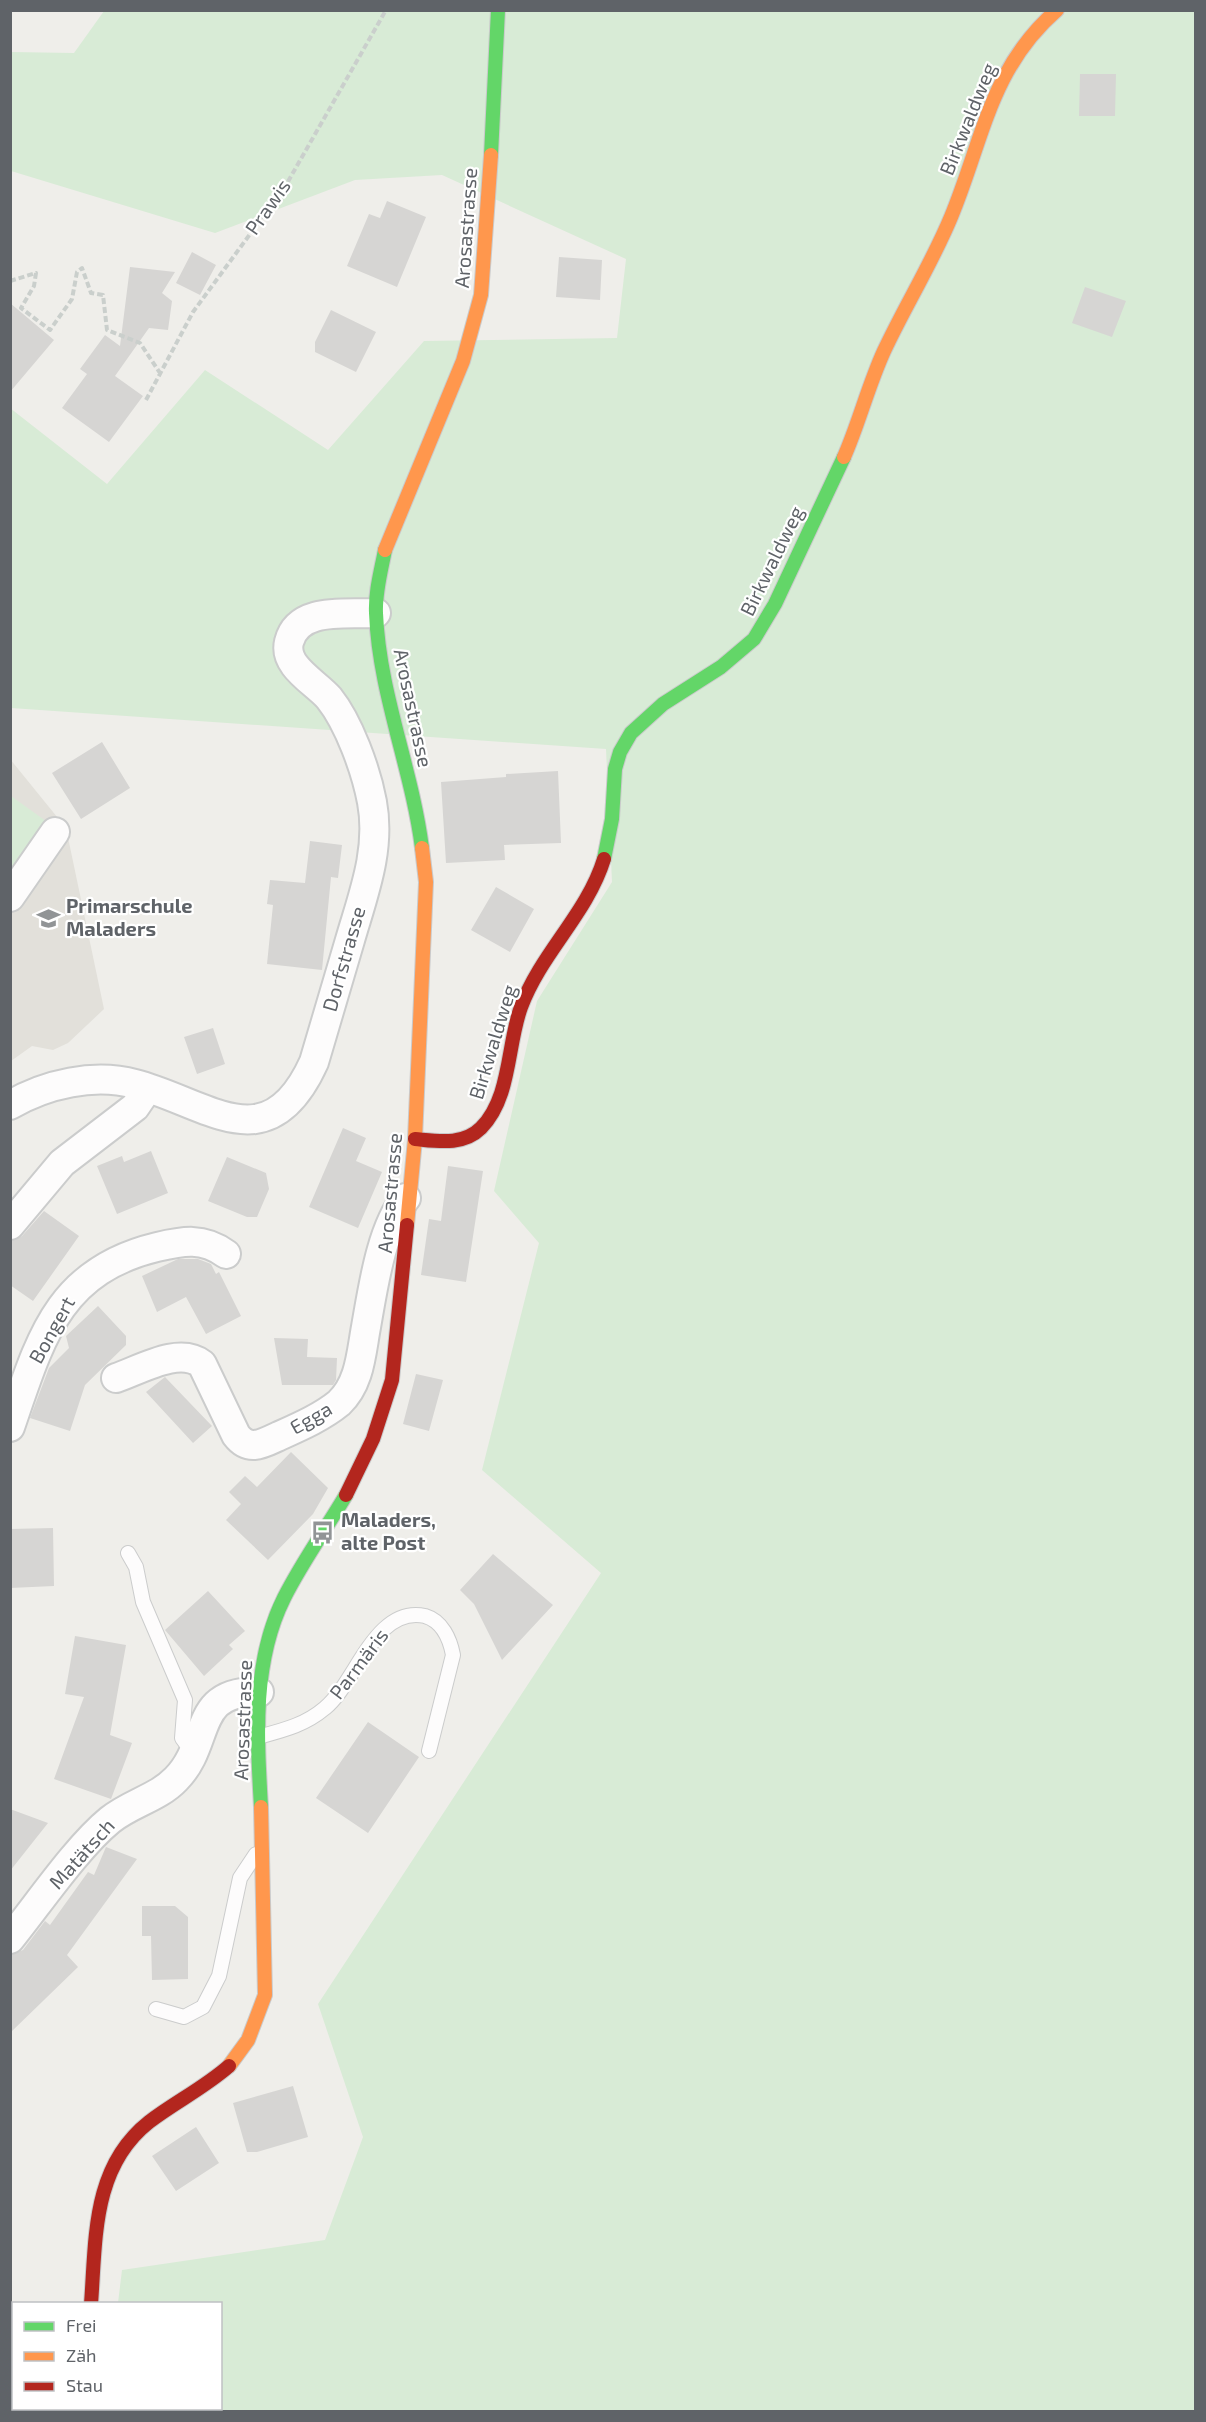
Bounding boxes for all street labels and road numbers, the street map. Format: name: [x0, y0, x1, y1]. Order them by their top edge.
street label: Birkwaldweg: [934, 59, 1000, 178]
street label: Arosastrasse: [449, 167, 481, 289]
street label: Prawis: [239, 174, 295, 239]
street label: Birkwaldweg: [734, 502, 808, 619]
street label: Arosastrasse: [390, 646, 438, 769]
street label: Dorfstrasse: [317, 903, 369, 1014]
street label: Birkwaldweg: [463, 981, 521, 1102]
street label: Arosastrasse: [372, 1132, 406, 1254]
street label: Bongert: [23, 1292, 79, 1367]
street label: Egga: [285, 1396, 336, 1439]
street label: Parmäris: [324, 1623, 393, 1704]
street label: Arosastrasse: [228, 1659, 256, 1781]
street label: Matätsch: [43, 1813, 119, 1893]

